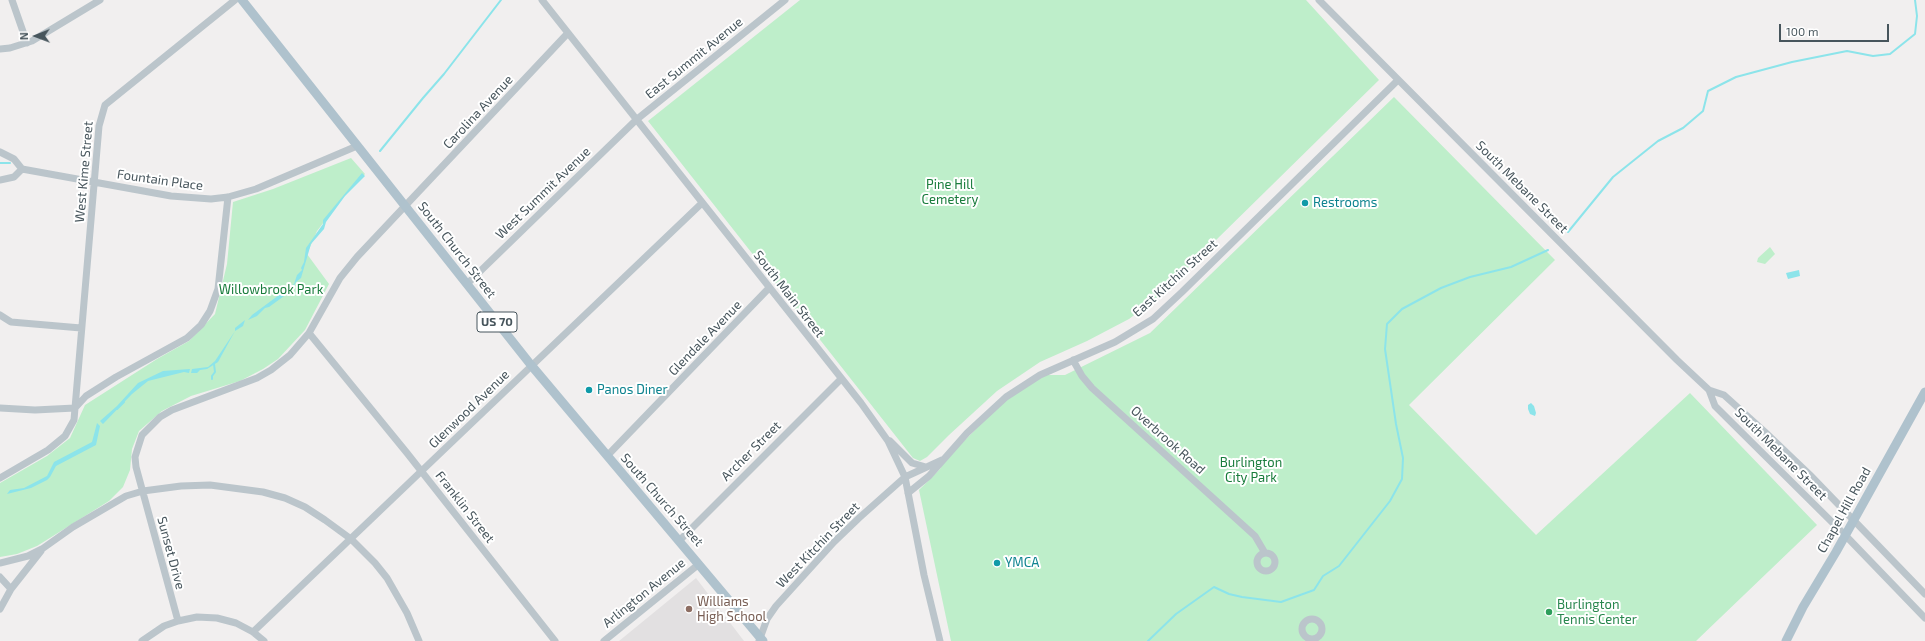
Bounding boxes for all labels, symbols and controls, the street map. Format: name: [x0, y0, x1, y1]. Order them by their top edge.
street label: East Summit Avenue: [642, 14, 746, 102]
north arrow: [16, 16, 56, 56]
scale bar: [1781, 16, 1891, 42]
text: 100 m: [1786, 24, 1818, 38]
text: N: [17, 32, 30, 40]
street label: Carolina Avenue: [440, 72, 516, 152]
street label: West Kime Street: [72, 121, 96, 223]
street label: South Mebane Street: [1473, 138, 1571, 236]
street label: West Summit Avenue: [492, 144, 594, 242]
street label: Fountain Place: [116, 166, 204, 194]
park label: Pine Hill Cemetery: [922, 177, 978, 208]
place label: Restrooms: [1313, 195, 1377, 211]
marker: Restrooms: [1300, 198, 1310, 208]
street label: South Church Street: [415, 199, 499, 301]
street label: East Kitchin Street: [1129, 236, 1221, 320]
street label: South Main Street: [750, 247, 828, 341]
park label: Willowbrook Park: [219, 282, 323, 298]
street label: Glendale Avenue: [665, 297, 745, 379]
road number: US 70: [477, 312, 517, 332]
street label: Glenwood Avenue: [425, 367, 513, 451]
place label: Panos Diner: [597, 382, 668, 398]
marker: Panos Diner: [584, 385, 594, 395]
street label: Overbrook Road: [1128, 403, 1208, 477]
street label: South Mebane Street: [1732, 405, 1830, 503]
street label: Archer Street: [718, 418, 784, 484]
street label: South Church Street: [617, 450, 707, 550]
park label: Burlington City Park: [1220, 455, 1282, 486]
street label: Chapel Hill Road: [1814, 464, 1874, 556]
street label: Franklin Street: [432, 468, 498, 546]
street label: West Kitchin Street: [773, 499, 863, 591]
street label: Sunset Drive: [154, 515, 188, 591]
street label: Arlington Avenue: [600, 555, 688, 631]
place label: YMCA: [1005, 555, 1039, 571]
marker: YMCA: [992, 558, 1002, 568]
place label: Williams High School: [697, 594, 766, 625]
place label: Burlington Tennis Center: [1557, 597, 1637, 628]
marker: Williams High School: [684, 604, 694, 614]
marker: Burlington Tennis Center: [1544, 607, 1554, 617]

